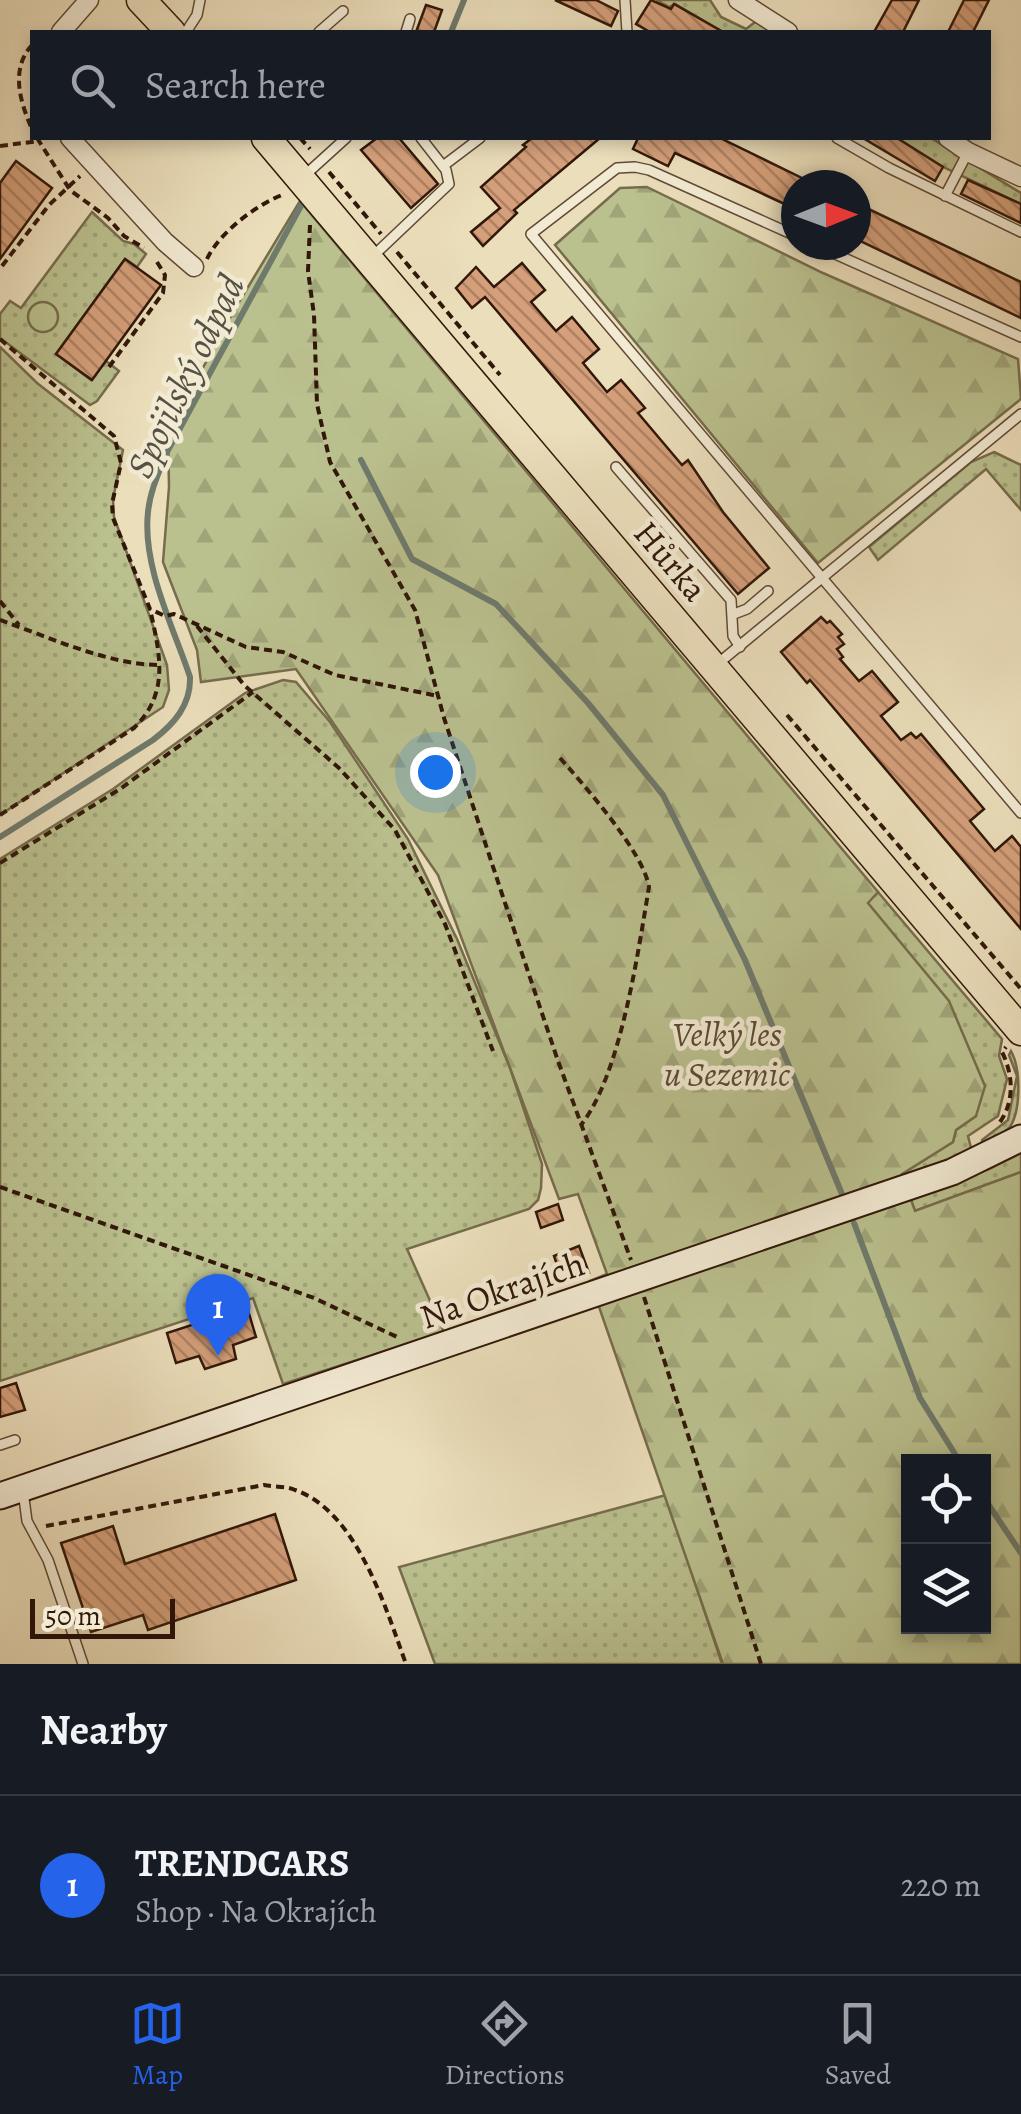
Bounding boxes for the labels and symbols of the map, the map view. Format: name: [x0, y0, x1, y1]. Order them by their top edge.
north arrow: [781, 170, 871, 260]
water label: Spojilský odpad: [113, 265, 257, 486]
street label: Hůrka: [623, 510, 719, 612]
your location: [410, 747, 461, 798]
park label: Velký les u Sezemic: [664, 1010, 791, 1098]
street label: Na Okrajích: [413, 1239, 591, 1341]
pin: 1: [186, 1274, 250, 1356]
scale bar: [30, 1594, 175, 1638]

